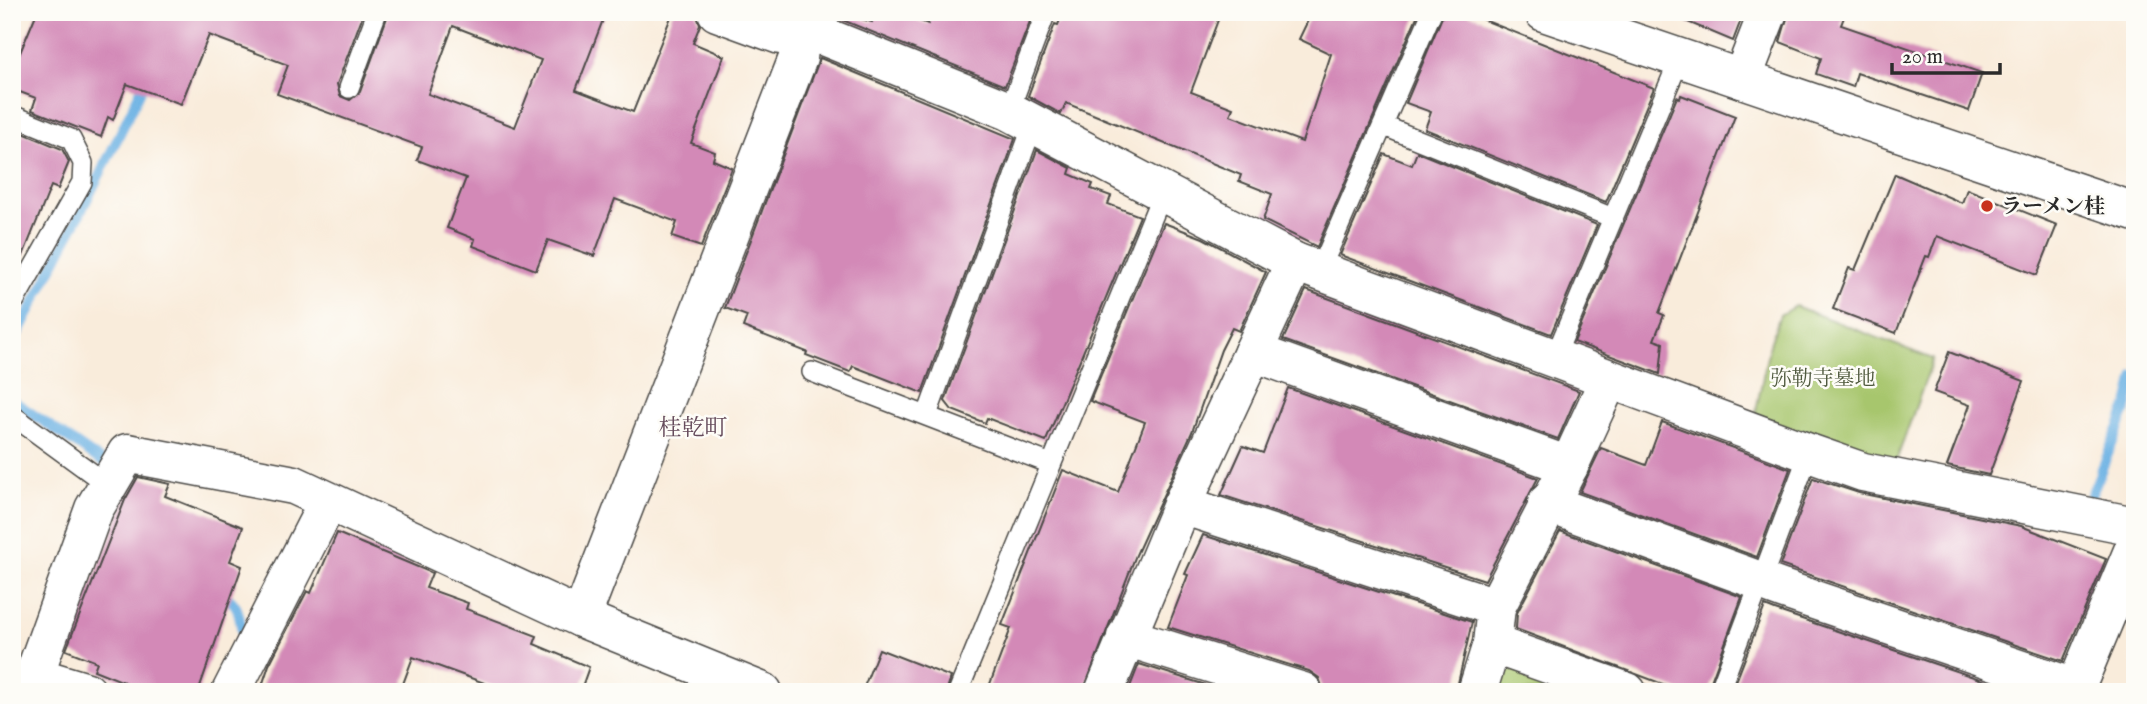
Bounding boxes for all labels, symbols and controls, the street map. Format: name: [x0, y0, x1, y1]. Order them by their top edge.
scale bar: [1892, 32, 2000, 76]
text: 20 m: [1902, 44, 1943, 71]
place label: ラーメン桂: [2001, 194, 2105, 221]
marker: ラーメン桂: [1979, 198, 1995, 214]
park label: 弥勒寺墓地: [1771, 366, 1876, 393]
district label: 桂乾町: [659, 414, 728, 443]

